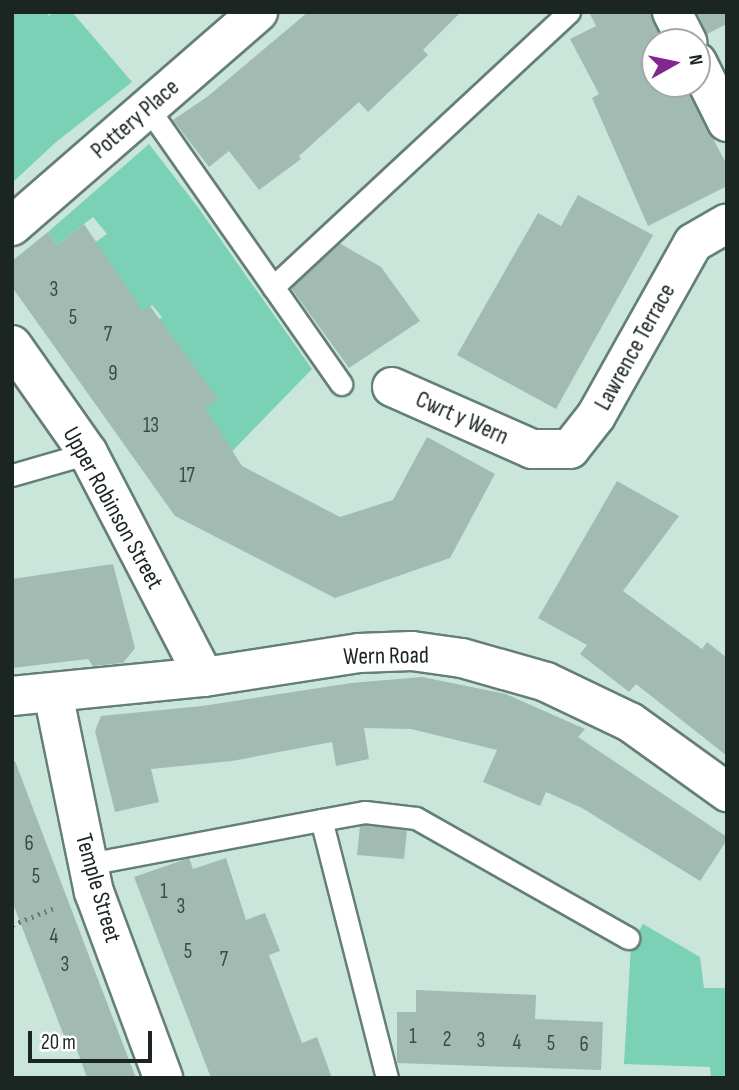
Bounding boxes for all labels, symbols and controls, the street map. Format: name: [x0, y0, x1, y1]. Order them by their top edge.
north arrow: [641, 28, 711, 98]
text: N: [683, 53, 707, 67]
street label: Pottery Place: [85, 73, 185, 165]
house number: 3: [50, 277, 58, 303]
street label: Lawrence Terrace: [588, 279, 682, 415]
house number: 5: [69, 305, 77, 331]
house number: 7: [104, 322, 112, 348]
house number: 9: [108, 361, 118, 387]
street label: Cwrt y Wern: [411, 385, 513, 451]
house number: 13: [143, 413, 159, 439]
street label: Upper Robinson Street: [57, 422, 169, 594]
house number: 17: [179, 463, 195, 489]
street label: Wern Road: [343, 641, 429, 671]
street label: Temple Street: [69, 830, 127, 946]
house number: 6: [24, 831, 34, 857]
house number: 5: [32, 864, 40, 890]
house number: 1: [160, 879, 168, 905]
house number: 3: [177, 894, 185, 920]
house number: 4: [50, 924, 58, 950]
house number: 5: [184, 939, 192, 965]
house number: 7: [220, 947, 228, 973]
house number: 3: [61, 952, 69, 978]
scale bar: [32, 1016, 156, 1060]
house number: 1: [409, 1024, 417, 1050]
house number: 2: [443, 1027, 451, 1053]
house number: 3: [477, 1028, 485, 1054]
text: 20 m: [41, 1030, 76, 1055]
house number: 4: [513, 1030, 521, 1056]
house number: 5: [547, 1031, 555, 1057]
house number: 6: [579, 1032, 589, 1058]

